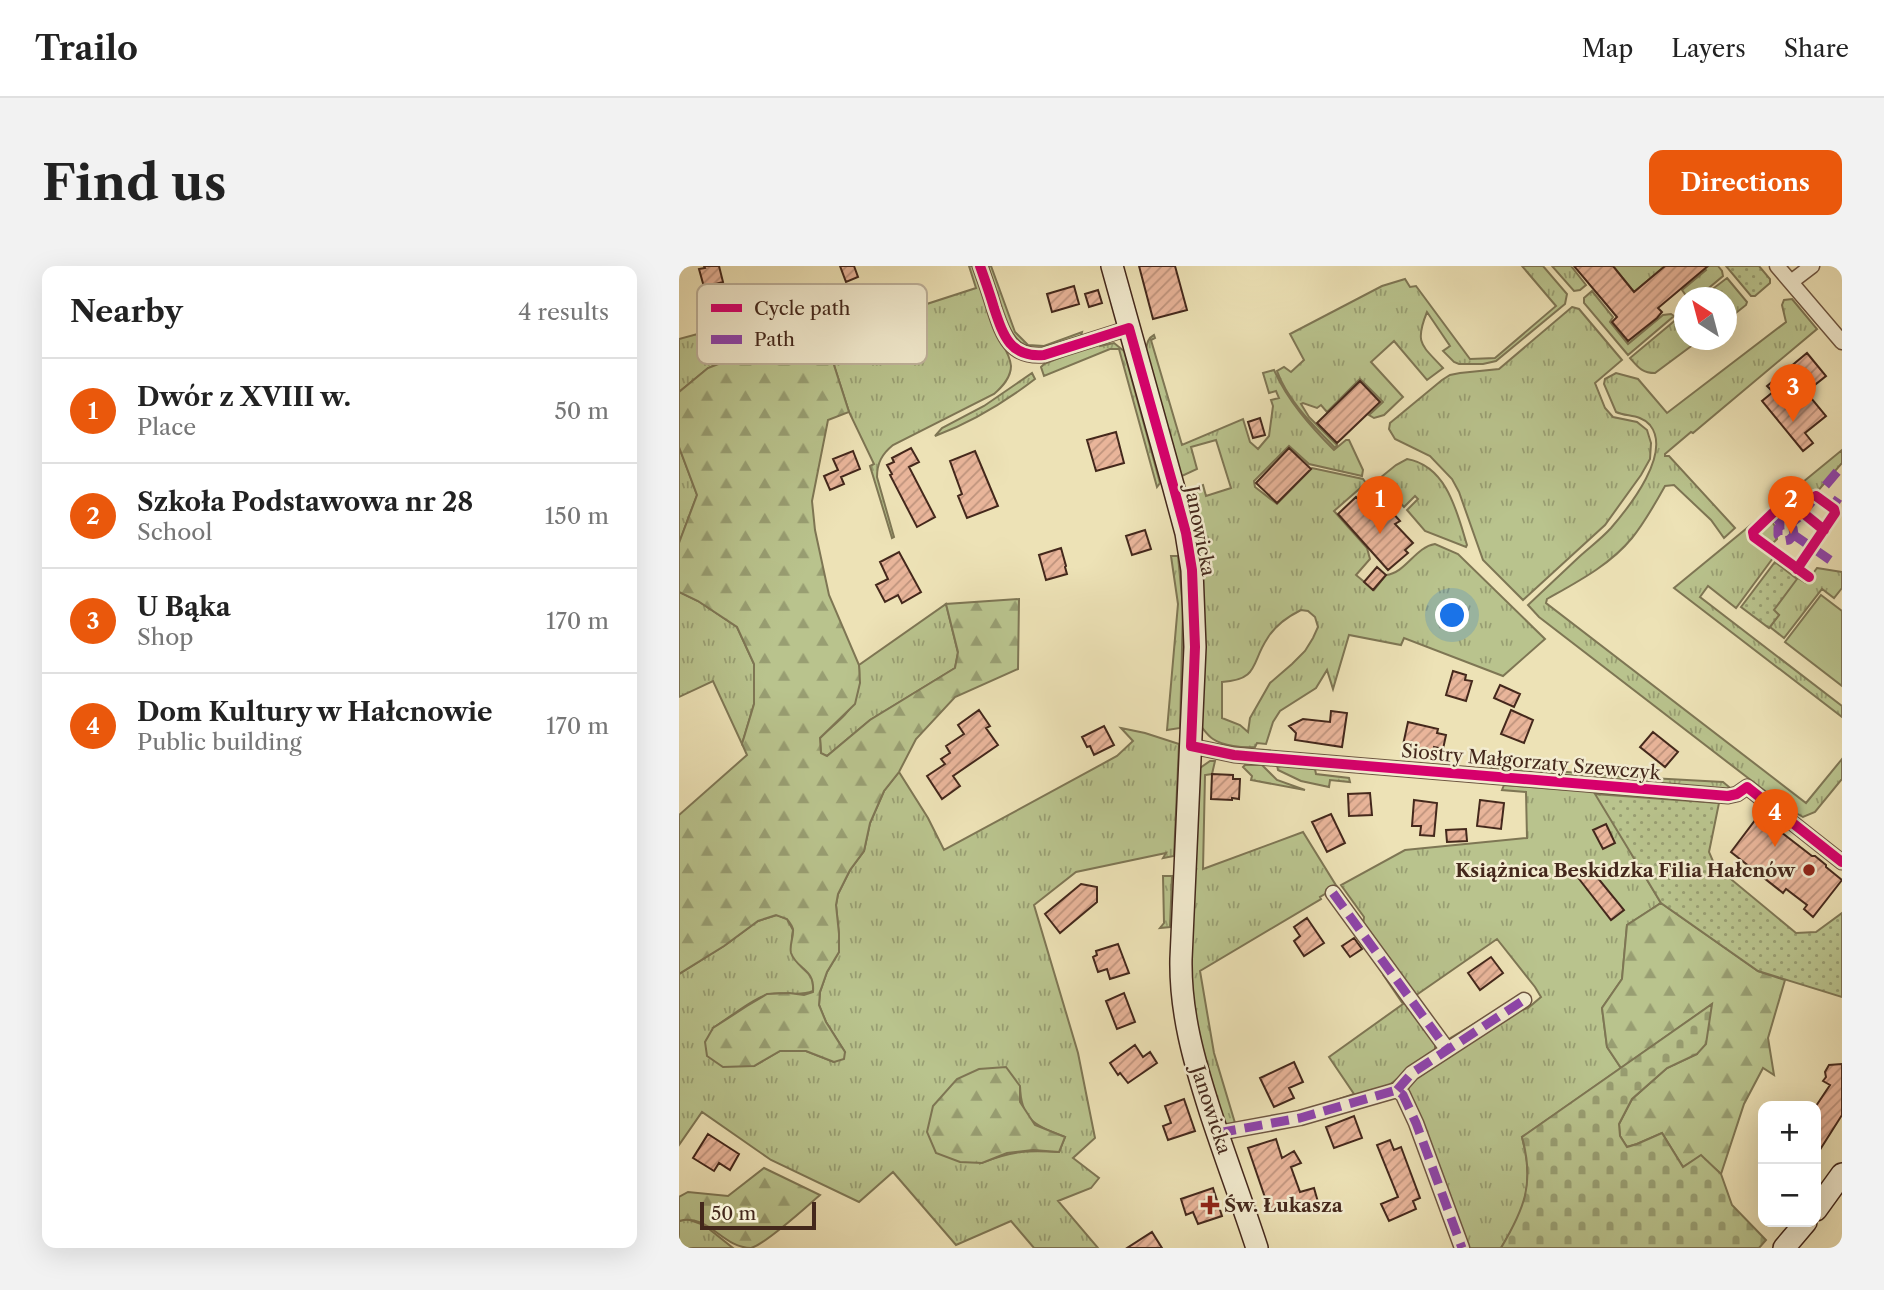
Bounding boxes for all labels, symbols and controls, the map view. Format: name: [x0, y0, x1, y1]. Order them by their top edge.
text: Trailo: [35, 28, 138, 69]
text: Map: [1582, 34, 1633, 63]
text: Layers: [1671, 34, 1746, 63]
text: Share: [1784, 34, 1849, 63]
button: Directions: [1649, 150, 1842, 215]
text: Find us: [42, 152, 226, 213]
legend: [697, 284, 927, 364]
north arrow: [1674, 287, 1737, 350]
text: Nearby: [70, 293, 183, 330]
text: Cycle path: [754, 297, 850, 320]
text: 4 results: [518, 298, 609, 326]
text: Path: [754, 328, 795, 351]
pin: 3: [1770, 364, 1816, 422]
text: Dwór z XVIII w.: [137, 381, 351, 413]
text: 1: [88, 397, 98, 425]
text: 50 m: [554, 397, 609, 425]
text: Place: [137, 413, 196, 441]
pin: 1: [1357, 476, 1403, 534]
pin: 2: [1768, 476, 1814, 534]
street label: Janowicka: [1179, 481, 1220, 578]
text: Szkoła Podstawowa nr 28: [137, 486, 473, 518]
text: 2: [86, 502, 100, 530]
text: 150 m: [545, 502, 609, 530]
text: School: [137, 518, 212, 546]
text: U Bąka: [137, 591, 231, 623]
your location: [1435, 598, 1469, 632]
text: 3: [87, 607, 100, 635]
text: 170 m: [546, 607, 609, 635]
text: Shop: [137, 623, 193, 651]
text: Dom Kultury w Hałcnowie: [137, 696, 493, 728]
text: 4: [86, 712, 100, 740]
text: 170 m: [546, 712, 609, 740]
text: Public building: [137, 728, 302, 756]
street label: Siostry Małgorzaty Szewczyk: [1400, 739, 1663, 785]
pin: 4: [1752, 789, 1798, 847]
place label: Książnica Beskidzka Filia Hałcnów: [1455, 859, 1796, 882]
marker: Książnica Beskidzka Filia Hałcnów: [1801, 862, 1817, 878]
street label: Janowicka: [1185, 1060, 1236, 1157]
map controls: [1758, 1101, 1821, 1227]
button: +: [1758, 1101, 1821, 1164]
button: −: [1758, 1164, 1821, 1227]
place label: Św. Łukasza: [1224, 1194, 1344, 1217]
marker: Św. Łukasza: [1202, 1197, 1218, 1213]
scale bar: [700, 1199, 815, 1231]
text: 50 m: [711, 1202, 756, 1225]

